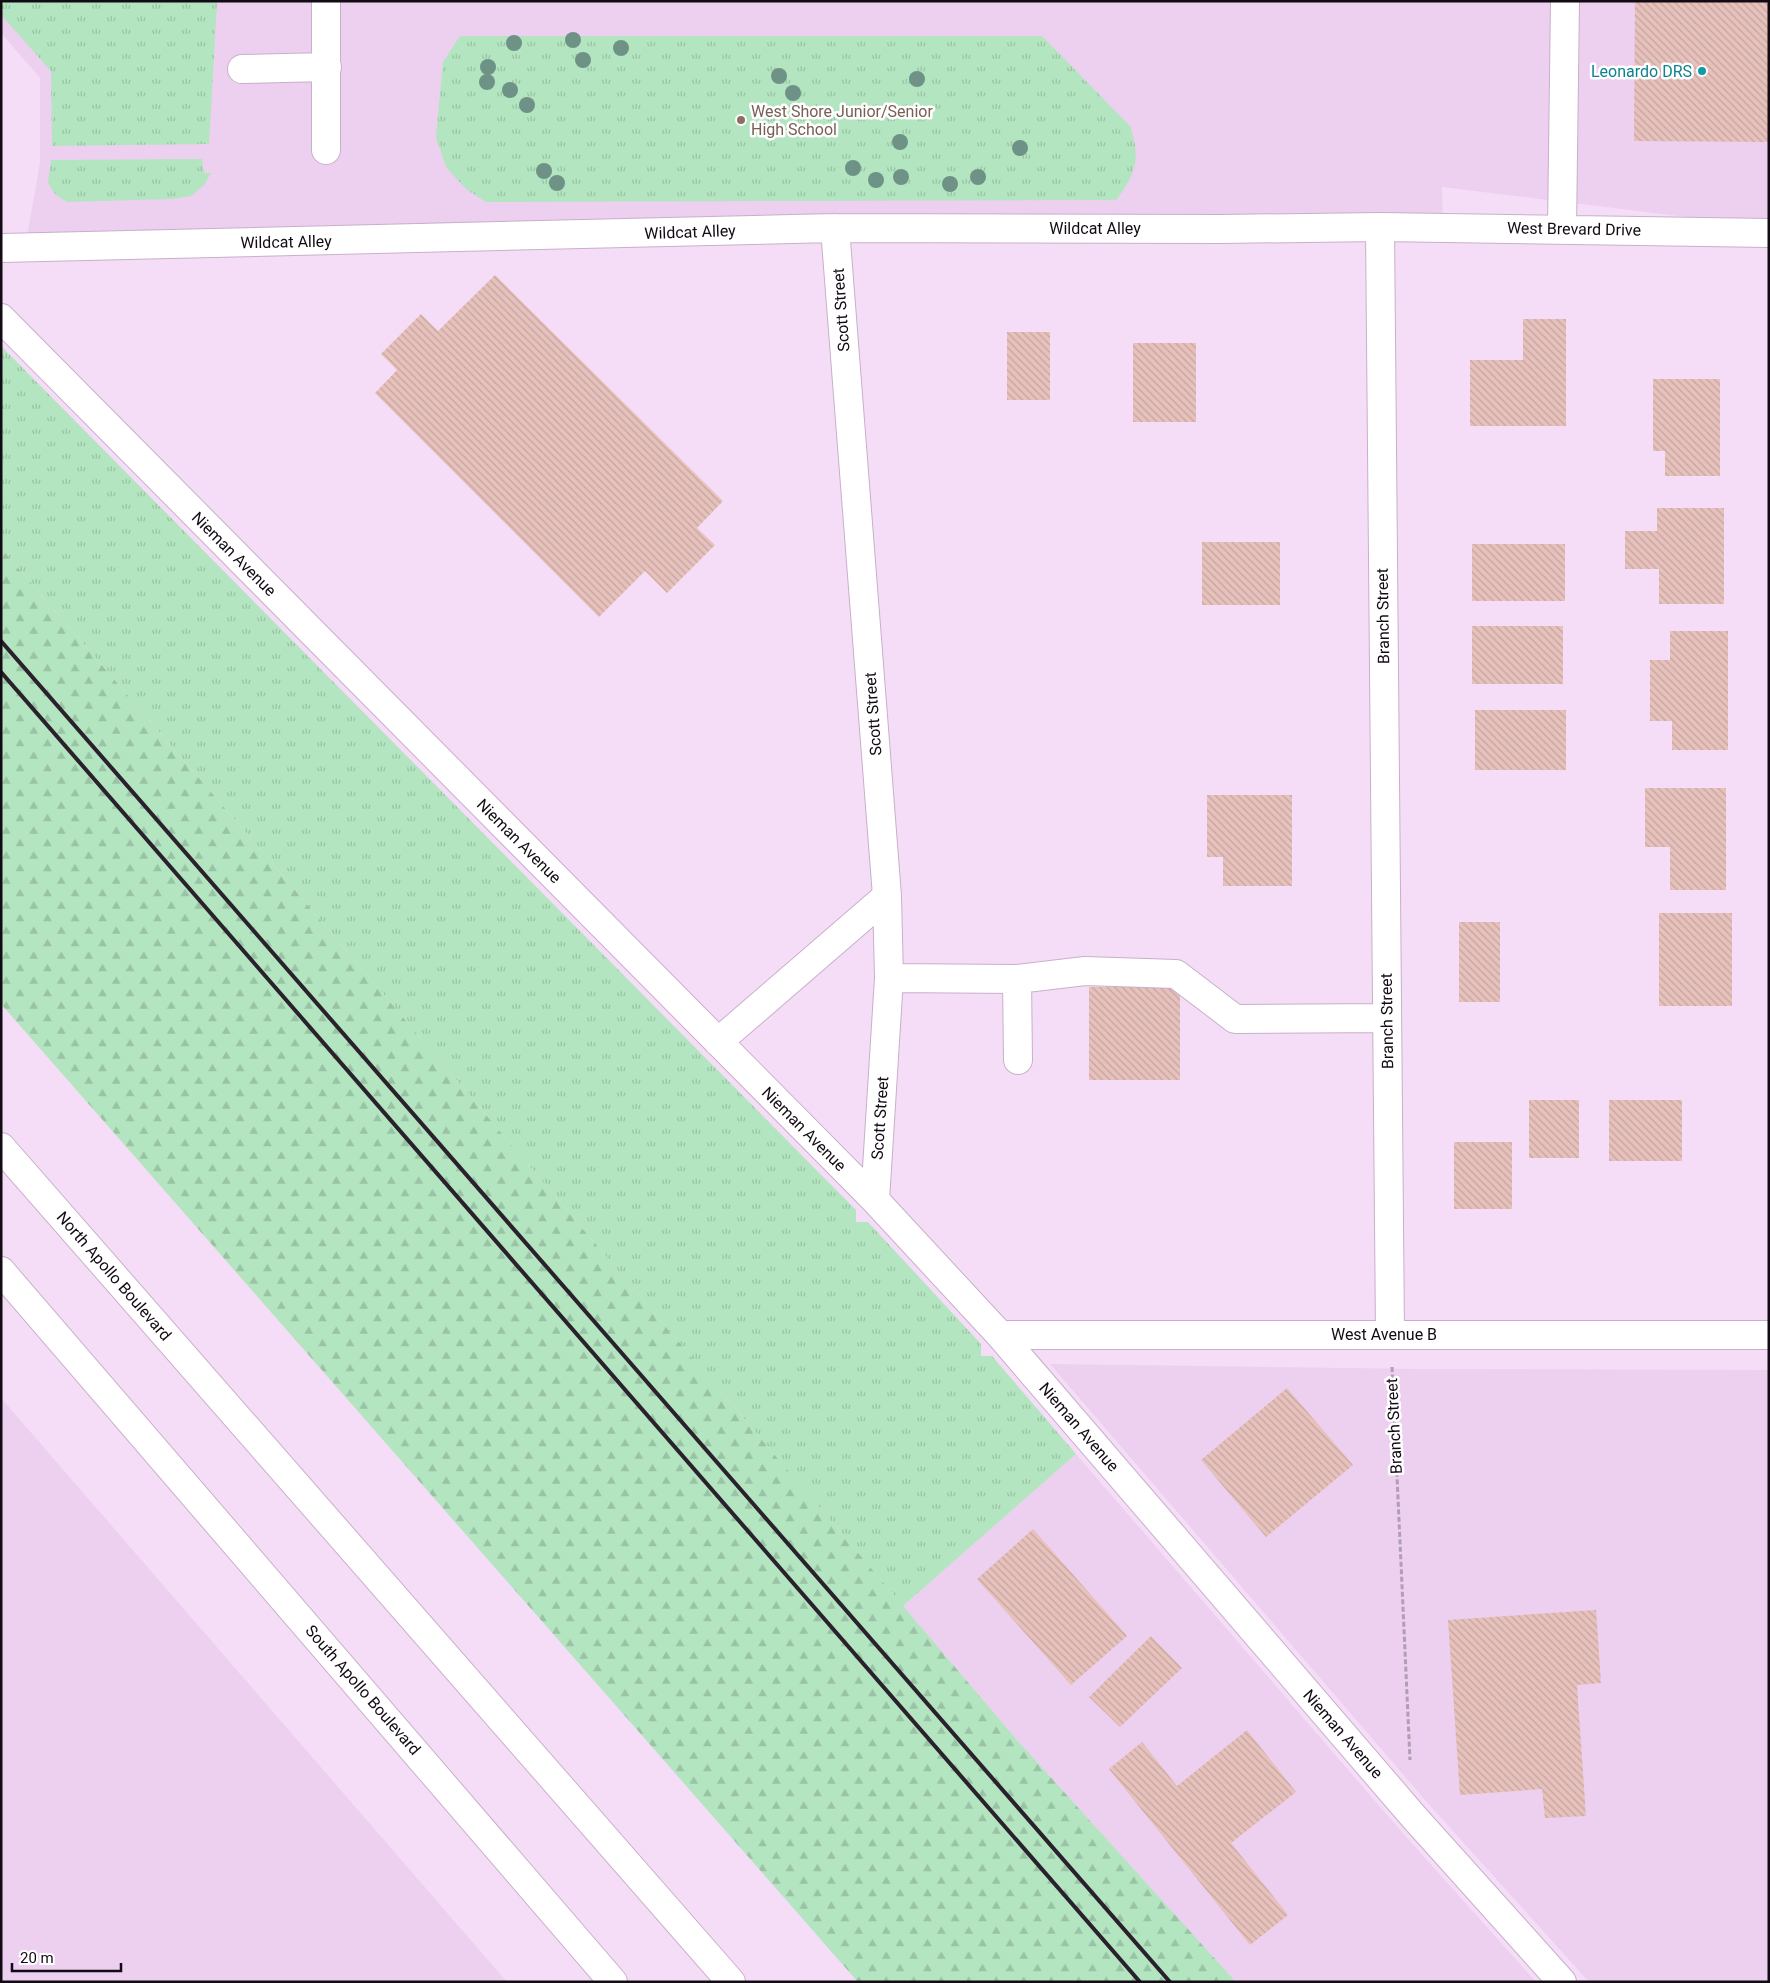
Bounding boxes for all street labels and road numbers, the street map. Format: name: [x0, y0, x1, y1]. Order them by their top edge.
street label: West Brevard Drive: [1507, 218, 1641, 240]
street label: Wildcat Alley: [1049, 219, 1141, 238]
street label: Wildcat Alley: [644, 221, 736, 243]
street label: Wildcat Alley: [240, 232, 332, 252]
street label: Scott Street: [829, 268, 853, 352]
street label: Nieman Avenue: [188, 508, 280, 600]
street label: Branch Street: [1373, 568, 1393, 664]
street label: Scott Street: [861, 672, 885, 756]
street label: Nieman Avenue: [473, 795, 565, 887]
street label: Branch Street: [1377, 973, 1397, 1069]
street label: Scott Street: [868, 1076, 892, 1160]
street label: Nieman Avenue: [758, 1083, 850, 1175]
street label: North Apollo Boulevard: [53, 1208, 175, 1344]
street label: West Avenue B: [1331, 1325, 1437, 1344]
street label: Branch Street: [1382, 1378, 1406, 1474]
street label: Nieman Avenue: [1035, 1379, 1123, 1475]
street label: South Apollo Boulevard: [301, 1621, 425, 1759]
street label: Nieman Avenue: [1299, 1686, 1387, 1782]

